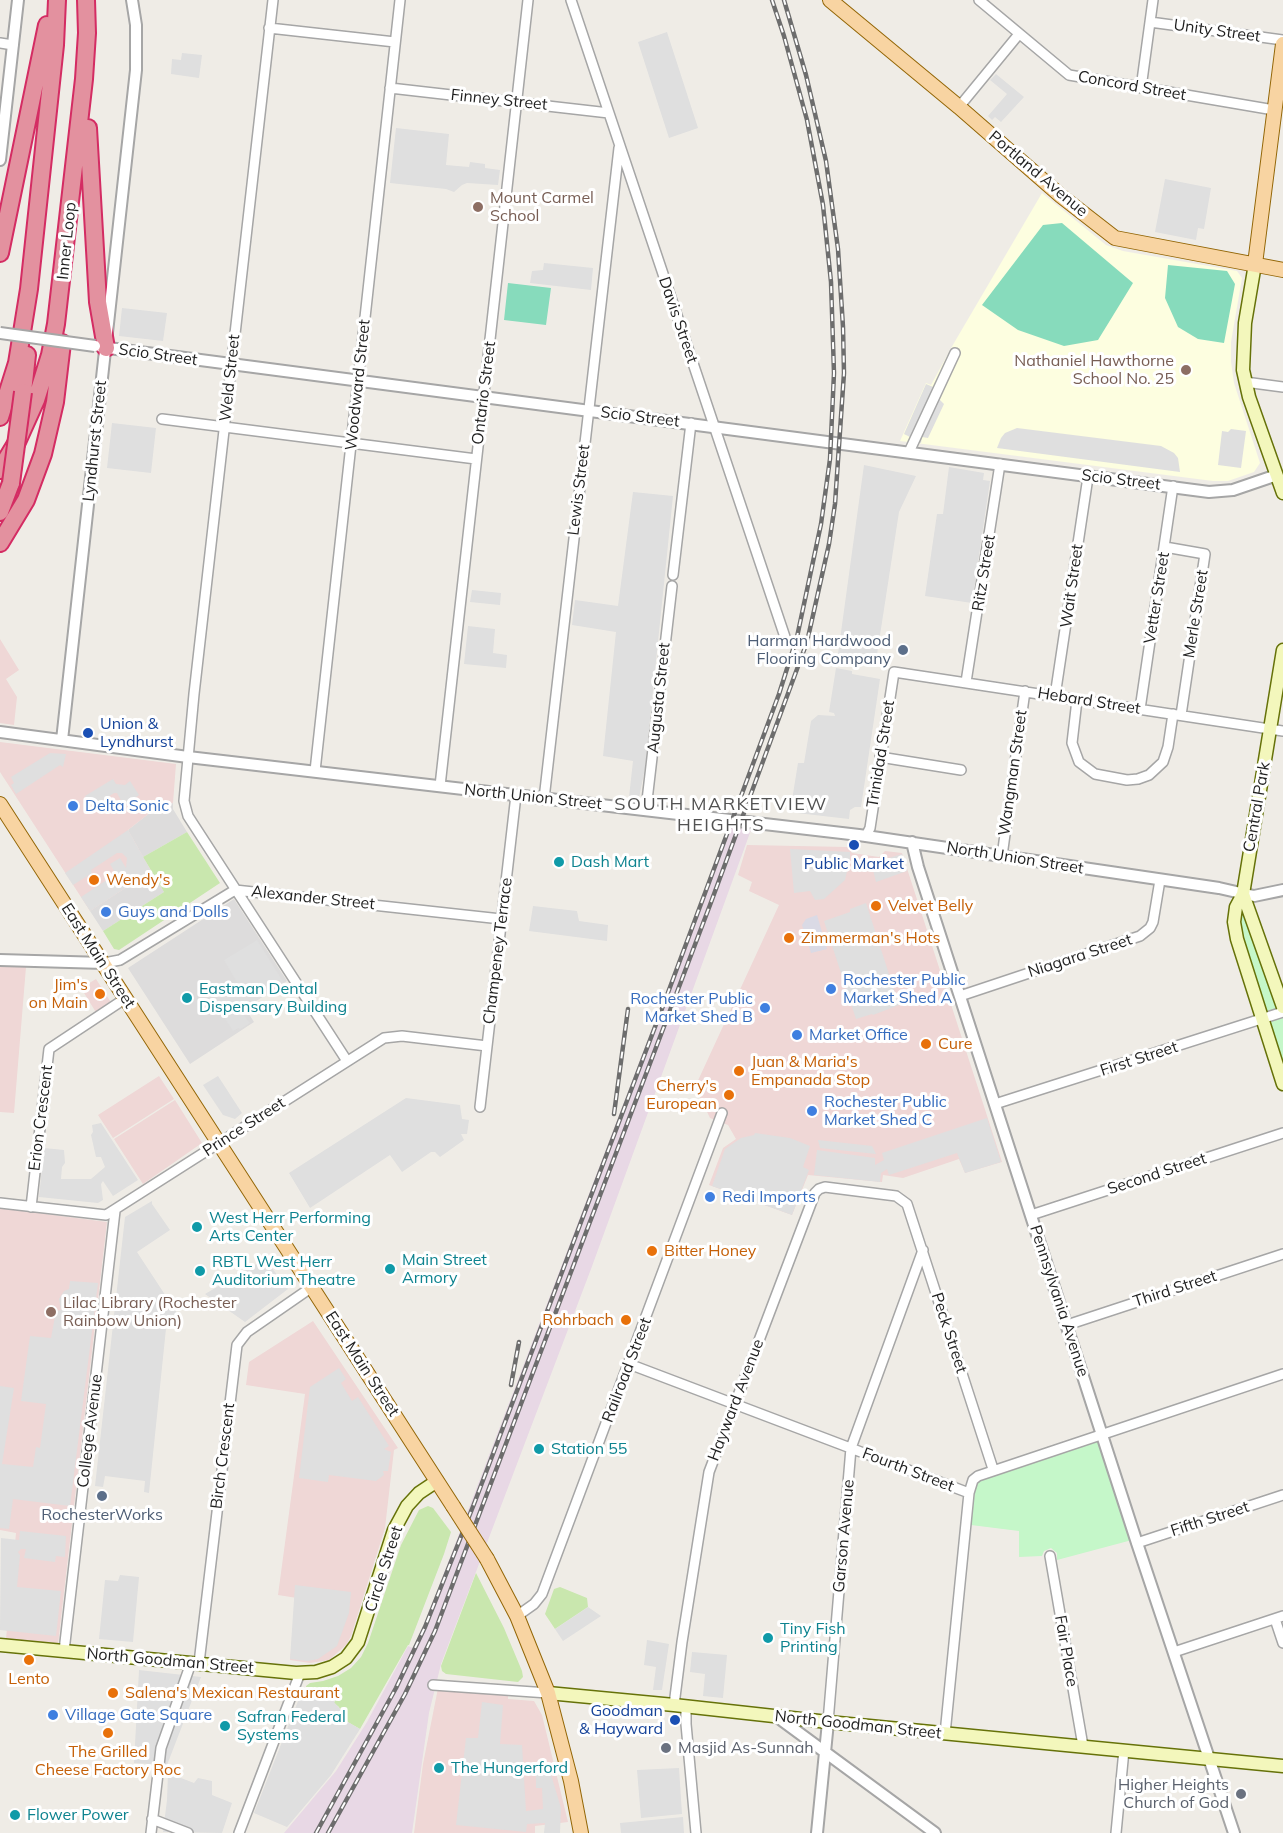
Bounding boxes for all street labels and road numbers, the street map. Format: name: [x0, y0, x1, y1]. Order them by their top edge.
street label: Unity Street: [1172, 15, 1262, 47]
street label: Concord Street: [1076, 67, 1188, 105]
street label: Finney Street: [450, 85, 548, 115]
street label: Portland Avenue: [985, 127, 1091, 221]
street label: Inner Loop: [53, 201, 81, 281]
street label: Davis Street: [654, 274, 702, 366]
street label: Woodward Street: [342, 318, 374, 452]
street label: Weld Street: [216, 334, 244, 422]
street label: Scio Street: [117, 340, 199, 370]
street label: Ontario Street: [468, 340, 500, 446]
street label: Lyndhurst Street: [79, 379, 111, 503]
street label: Scio Street: [599, 403, 681, 431]
street label: Lewis Street: [564, 444, 594, 536]
street label: Scio Street: [1080, 466, 1162, 494]
street label: Ritz Street: [968, 533, 1000, 613]
street label: Wait Street: [1057, 543, 1087, 629]
street label: Vetter Street: [1140, 551, 1174, 645]
street label: Merle Street: [1180, 568, 1212, 660]
street label: Augusta Street: [644, 642, 674, 754]
street label: Hebard Street: [1036, 683, 1142, 719]
street label: Trinidad Street: [863, 699, 899, 809]
street label: Wangman Street: [995, 709, 1031, 837]
street label: Central Park: [1240, 760, 1274, 854]
street label: North Union Street: [463, 780, 603, 814]
street label: North Union Street: [945, 838, 1085, 878]
street label: Champeney Terrace: [479, 877, 517, 1025]
street label: Alexander Street: [250, 882, 376, 914]
street label: East Main Street: [57, 900, 139, 1012]
street label: Niagara Street: [1026, 930, 1134, 982]
street label: First Street: [1098, 1037, 1180, 1081]
street label: Erion Crescent: [25, 1064, 57, 1172]
street label: Prince Street: [199, 1093, 289, 1161]
street label: Second Street: [1105, 1149, 1209, 1199]
street label: Pennsylvania Avenue: [1025, 1223, 1093, 1379]
street label: Third Street: [1131, 1266, 1219, 1312]
street label: Peck Street: [927, 1290, 971, 1376]
street label: East Main Street: [321, 1308, 403, 1420]
street label: Railroad Street: [598, 1315, 656, 1425]
street label: Hayward Avenue: [704, 1336, 768, 1464]
street label: College Avenue: [74, 1373, 106, 1489]
street label: Birch Crescent: [207, 1402, 239, 1510]
street label: Fourth Street: [859, 1444, 957, 1496]
street label: Garson Avenue: [829, 1479, 859, 1593]
street label: Fifth Street: [1168, 1497, 1252, 1541]
street label: Circle Street: [361, 1524, 407, 1614]
street label: Fair Place: [1050, 1614, 1082, 1688]
street label: North Goodman Street: [86, 1644, 254, 1678]
street label: North Goodman Street: [774, 1707, 942, 1743]

